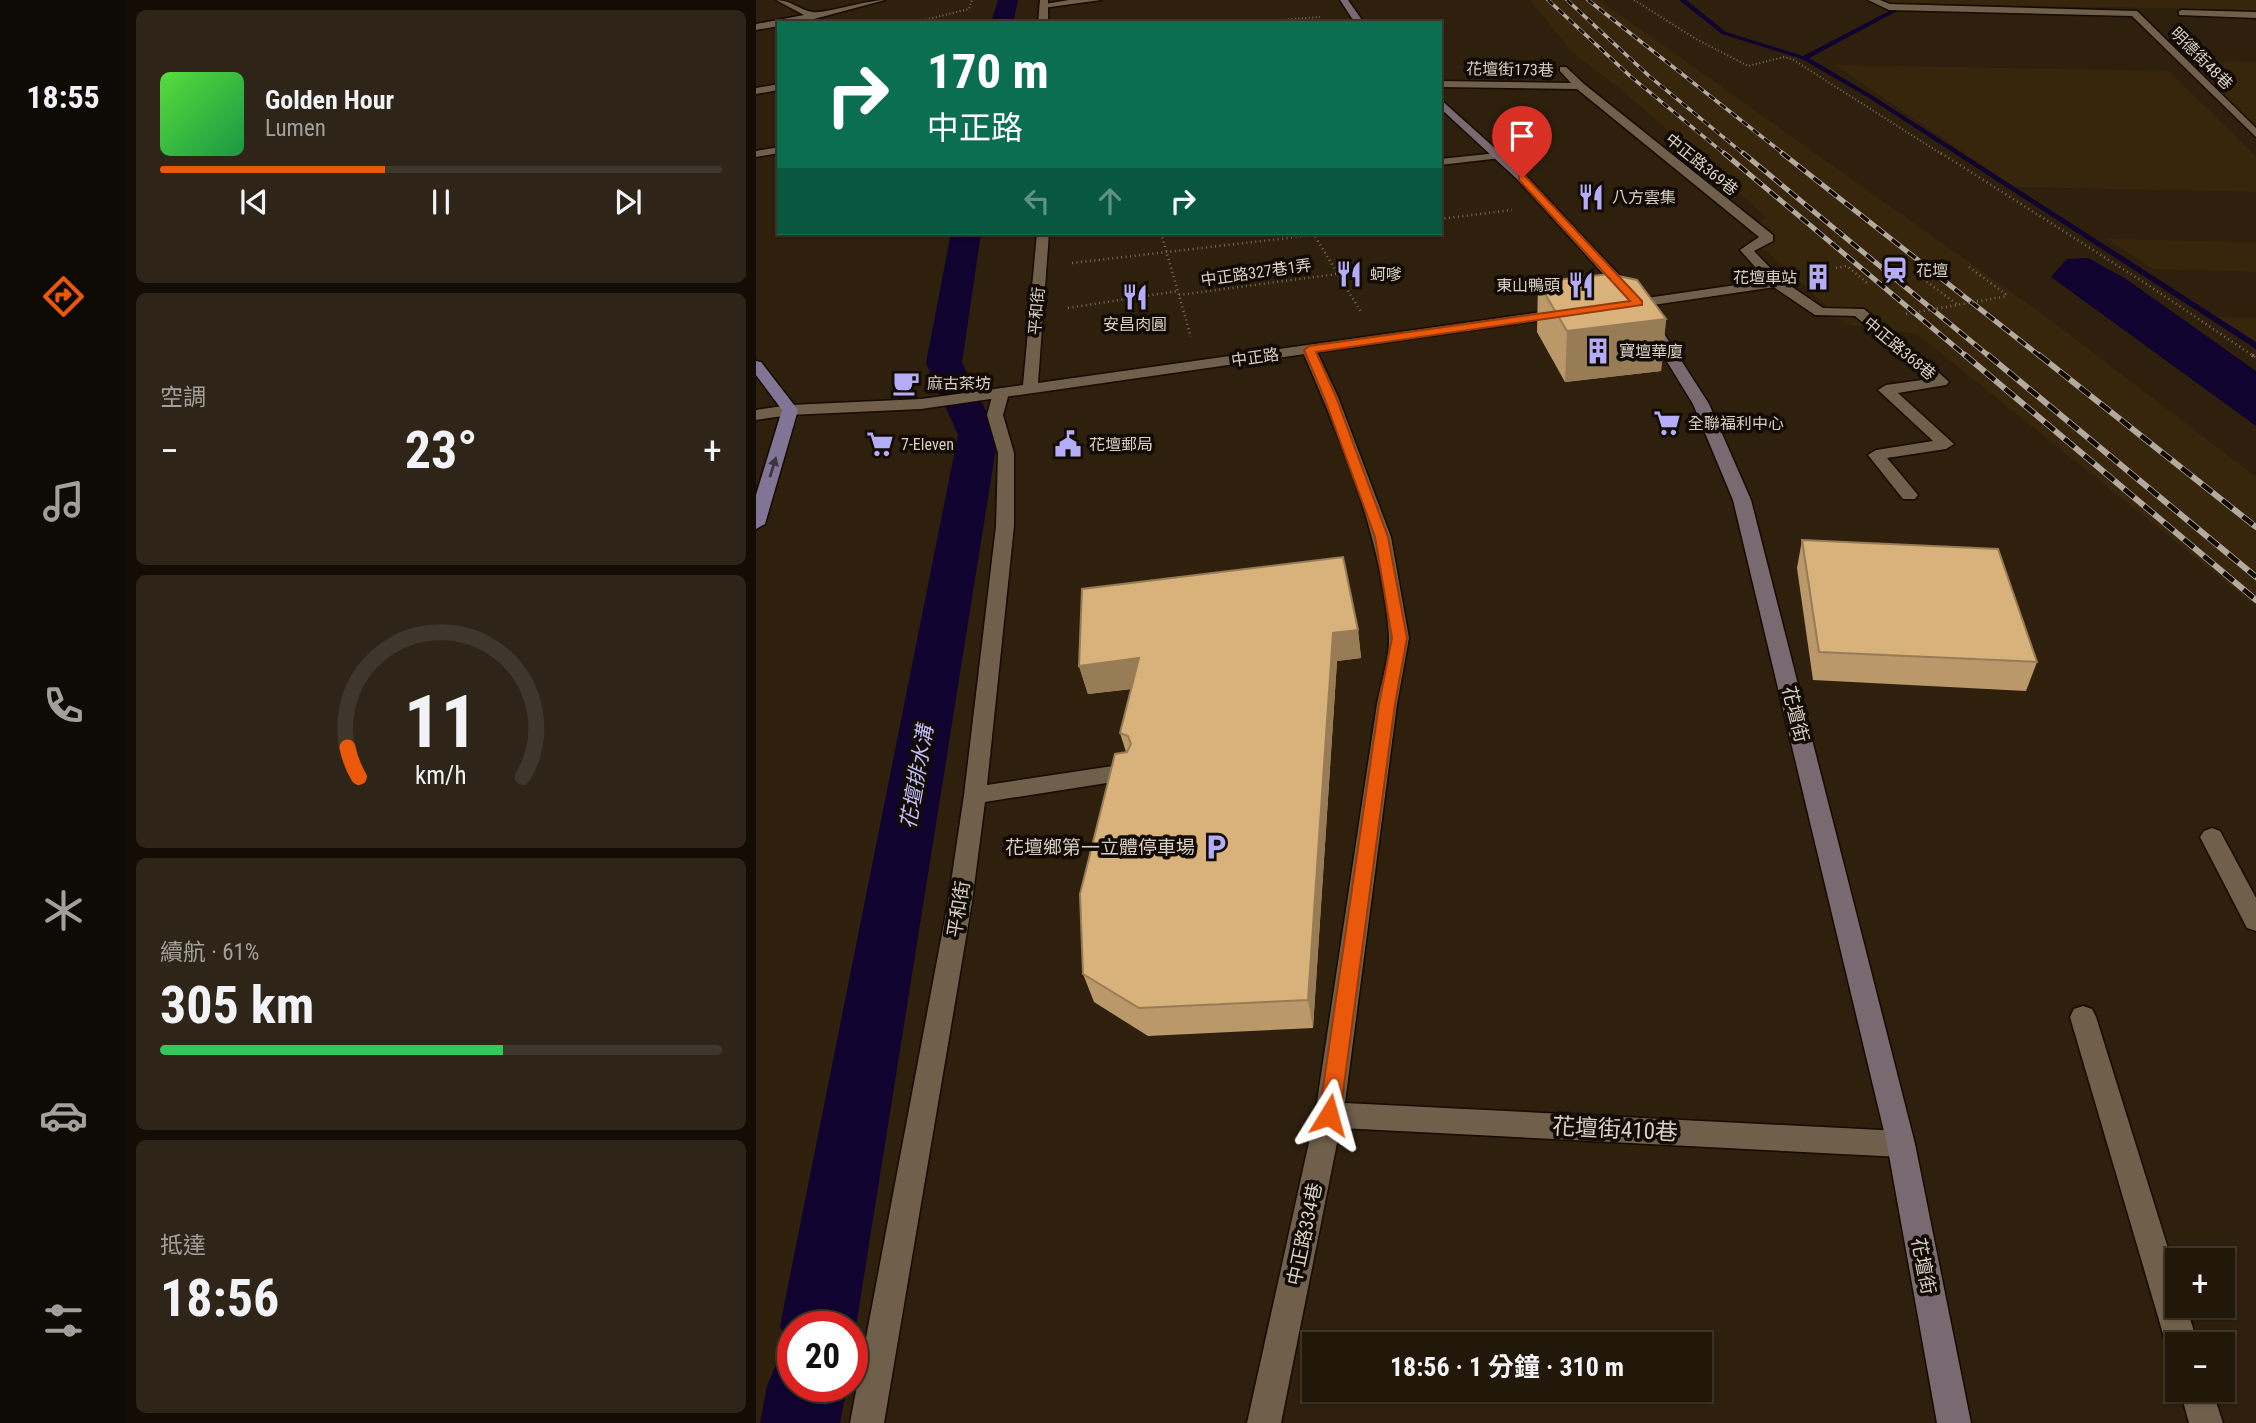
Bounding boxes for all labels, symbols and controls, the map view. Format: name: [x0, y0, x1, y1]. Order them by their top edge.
street label: 明德街48巷: [2167, 23, 2237, 93]
text: 170 m: [927, 43, 1049, 100]
icon: right: [812, 49, 903, 140]
street label: 花壇街173巷: [1466, 59, 1554, 80]
text: 18:55: [26, 78, 100, 116]
text: Golden Hour: [265, 85, 394, 115]
pin: [1492, 106, 1552, 178]
text: 中正路: [927, 109, 1023, 147]
text: Lumen: [265, 115, 326, 142]
icon: arrive: [1503, 117, 1541, 155]
street label: 中正路369巷: [1662, 129, 1742, 199]
icon: left: [1018, 182, 1056, 220]
icon: ahead: [1091, 182, 1129, 220]
icon: right: [1164, 182, 1202, 220]
restaurant icon: 八方雲集: [1576, 182, 1606, 212]
icon: previous: [235, 183, 273, 221]
icon: pause: [422, 183, 460, 221]
icon: next: [609, 183, 647, 221]
place label: 八方雲集: [1612, 188, 1676, 207]
street label: 中正路327巷1弄: [1199, 255, 1313, 290]
station icon: 花壇: [1880, 255, 1910, 285]
restaurant icon: 蚵嗲: [1334, 259, 1364, 289]
place label: 花壇: [1916, 261, 1948, 280]
building icon: 花壇車站: [1803, 262, 1833, 292]
place label: 蚵嗲: [1370, 265, 1402, 284]
place label: 花壇車站: [1733, 268, 1797, 287]
restaurant icon: 東山鴨頭: [1566, 270, 1596, 300]
icon: directions: [39, 272, 88, 321]
place label: 東山鴨頭: [1496, 276, 1560, 295]
restaurant icon: 安昌肉圓: [1120, 282, 1150, 312]
street label: 平和街: [1025, 286, 1048, 336]
street label: 中正路368巷: [1860, 313, 1939, 384]
place label: 安昌肉圓: [1103, 315, 1167, 334]
building icon: 寶壇華廈: [1583, 336, 1613, 366]
place label: 寶壇華廈: [1619, 342, 1683, 361]
street label: 中正路: [1230, 345, 1280, 370]
cafe icon: 麻古茶坊: [891, 368, 921, 398]
place label: 麻古茶坊: [927, 374, 991, 393]
text: 空調: [160, 384, 206, 411]
supermarket icon: 全聯福利中心: [1652, 408, 1682, 438]
place label: 全聯福利中心: [1688, 414, 1784, 433]
text: 23°: [405, 420, 477, 481]
text: −: [160, 429, 179, 473]
text: +: [703, 429, 722, 473]
supermarket icon: 7-Eleven: [865, 429, 895, 459]
public building icon: 花壇郵局: [1053, 429, 1083, 459]
place label: 7-Eleven: [901, 435, 954, 454]
place label: 花壇郵局: [1089, 435, 1153, 454]
one-way arrow: [769, 456, 779, 477]
icon: music: [39, 477, 88, 526]
text: 11: [404, 680, 478, 766]
icon: phone: [39, 681, 88, 730]
street label: 花壇街: [1777, 684, 1814, 745]
water label: 花壇排水溝: [896, 720, 938, 831]
text: km/h: [415, 761, 467, 790]
parking icon: 花壇鄉第一立體停車場: [1201, 832, 1231, 862]
place label: 花壇鄉第一立體停車場: [1005, 836, 1195, 859]
street label: 平和街: [943, 879, 974, 939]
icon: climate: [39, 886, 88, 935]
text: 續航 · 61%: [160, 939, 259, 966]
text: 305 km: [160, 975, 314, 1036]
position arrow: [1292, 1078, 1366, 1152]
icon: car: [39, 1091, 88, 1140]
street label: 花壇街410巷: [1551, 1113, 1679, 1146]
street label: 中正路334巷: [1282, 1181, 1327, 1287]
text: 抵達: [160, 1232, 206, 1259]
street label: 花壇街: [1907, 1236, 1940, 1296]
map controls: [2165, 1248, 2235, 1402]
button: +: [2165, 1248, 2235, 1318]
text: 18:56: [160, 1268, 279, 1329]
icon: filters: [39, 1296, 88, 1345]
speed limit sign: 20: [777, 1311, 868, 1402]
button: −: [2165, 1332, 2235, 1402]
text: 18:56 · 1 分鐘 · 310 m: [1390, 1352, 1624, 1382]

